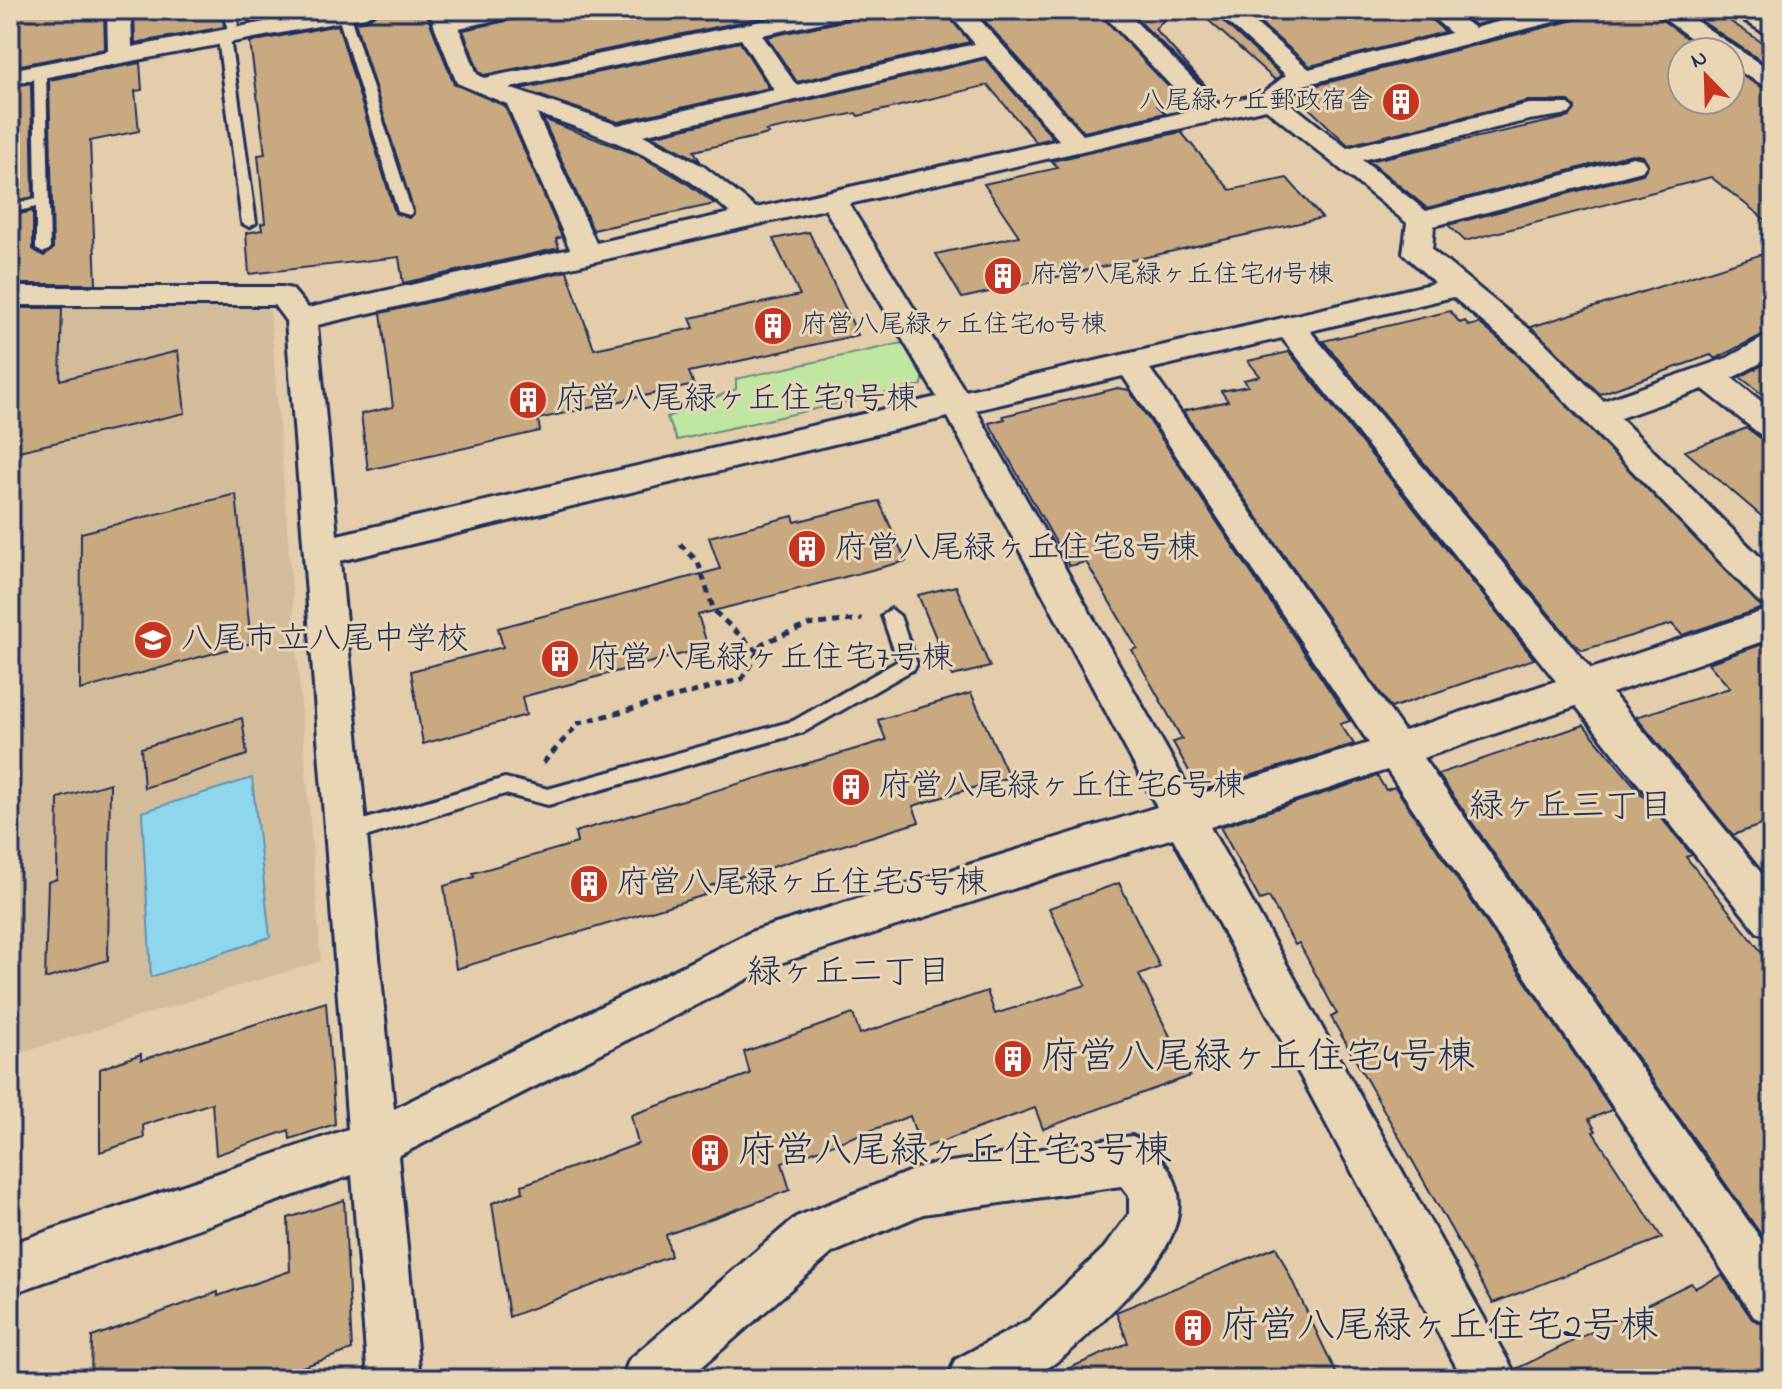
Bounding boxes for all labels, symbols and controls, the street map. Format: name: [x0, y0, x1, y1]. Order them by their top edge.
north arrow: [1666, 36, 1746, 116]
text: N: [1686, 43, 1712, 78]
building icon: 八尾緑ヶ丘郵政宿舎: [1380, 81, 1422, 123]
place label: 八尾緑ヶ丘郵政宿舎: [1139, 83, 1373, 121]
building icon: 府営八尾緑ヶ丘住宅11号棟: [982, 255, 1024, 297]
place label: 府営八尾緑ヶ丘住宅11号棟: [1031, 257, 1334, 295]
building icon: 府営八尾緑ヶ丘住宅10号棟: [752, 305, 794, 347]
place label: 府営八尾緑ヶ丘住宅10号棟: [801, 307, 1107, 345]
place label: 府営八尾緑ヶ丘住宅9号棟: [556, 377, 918, 424]
building icon: 府営八尾緑ヶ丘住宅9号棟: [507, 379, 549, 421]
place label: 府営八尾緑ヶ丘住宅8号棟: [835, 526, 1199, 573]
building icon: 府営八尾緑ヶ丘住宅8号棟: [786, 528, 828, 570]
place label: 八尾市立八尾中学校: [181, 617, 469, 664]
school or university icon: 八尾市立八尾中学校: [132, 619, 174, 661]
place label: 府営八尾緑ヶ丘住宅7号棟: [588, 636, 953, 683]
building icon: 府営八尾緑ヶ丘住宅7号棟: [539, 638, 581, 680]
place label: 府営八尾緑ヶ丘住宅6号棟: [879, 764, 1245, 811]
building icon: 府営八尾緑ヶ丘住宅6号棟: [830, 766, 872, 808]
district label: 緑ヶ丘三丁目: [1469, 783, 1673, 833]
place label: 府営八尾緑ヶ丘住宅5号棟: [617, 861, 987, 908]
building icon: 府営八尾緑ヶ丘住宅5号棟: [568, 863, 610, 905]
district label: 緑ヶ丘二丁目: [747, 949, 951, 999]
place label: 府営八尾緑ヶ丘住宅4号棟: [1041, 1031, 1475, 1087]
building icon: 府営八尾緑ヶ丘住宅4号棟: [992, 1038, 1034, 1080]
place label: 府営八尾緑ヶ丘住宅3号棟: [738, 1125, 1172, 1181]
building icon: 府営八尾緑ヶ丘住宅3号棟: [689, 1132, 731, 1174]
place label: 府営八尾緑ヶ丘住宅2号棟: [1221, 1300, 1658, 1356]
building icon: 府営八尾緑ヶ丘住宅2号棟: [1172, 1307, 1214, 1349]

